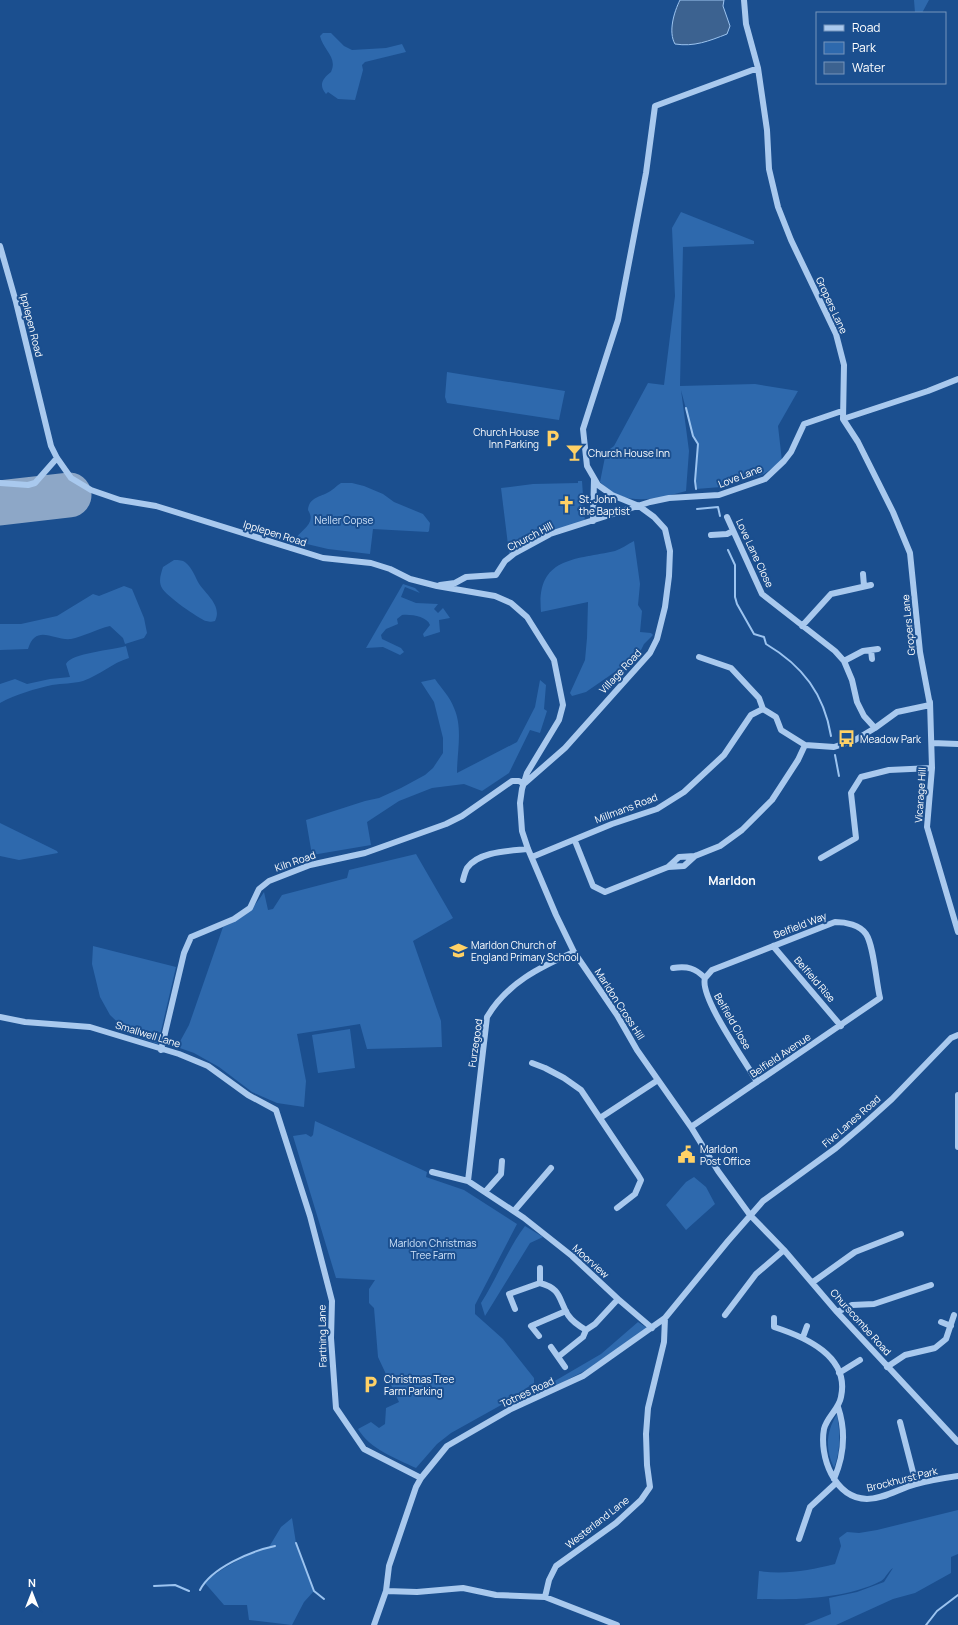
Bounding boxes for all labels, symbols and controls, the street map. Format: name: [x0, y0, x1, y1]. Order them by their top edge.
legend: [816, 12, 946, 84]
text: Road: [852, 19, 880, 36]
text: Park: [852, 39, 877, 56]
text: Water: [852, 59, 886, 76]
street label: Gropers Lane: [813, 274, 851, 336]
street label: Ipplepen Road: [17, 292, 47, 359]
place label: Church House Inn Parking: [473, 425, 539, 451]
parking icon: Church House Inn Parking: [542, 428, 562, 448]
bar icon: Church House Inn: [565, 443, 585, 463]
place label: Church House Inn: [588, 446, 670, 460]
street label: Love Lane: [716, 461, 764, 491]
place label: St. John the Baptist: [579, 492, 630, 518]
church icon: St. John the Baptist: [556, 495, 576, 515]
park label: Neller Copse: [315, 513, 374, 527]
street label: Love Lane Close: [733, 516, 777, 590]
street label: Ipplepen Road: [242, 517, 308, 549]
street label: Church Hill: [505, 518, 555, 554]
street label: Gropers Lane: [898, 594, 918, 656]
street label: Village Road: [596, 646, 644, 696]
bus stop icon: Meadow Park: [837, 729, 857, 749]
place label: Meadow Park: [860, 732, 922, 746]
street label: Vicarage Hill: [911, 767, 929, 823]
street label: Millmans Road: [593, 790, 660, 826]
street label: Kiln Road: [273, 847, 317, 874]
district label: Marldon: [708, 872, 756, 889]
street label: Belfield Way: [771, 908, 829, 942]
place label: Marldon Church of England Primary School: [471, 938, 579, 964]
school or university icon: Marldon Church of England Primary School: [448, 941, 468, 961]
street label: Belfield Rise: [791, 953, 839, 1005]
street label: Marldon Cross Hill: [592, 966, 648, 1042]
street label: Belfield Close: [711, 990, 755, 1052]
street label: Smallwell Lane: [114, 1017, 182, 1051]
street label: Furzegood: [465, 1018, 485, 1068]
street label: Belfield Avenue: [747, 1029, 813, 1081]
street label: Five Lanes Road: [819, 1092, 883, 1150]
place label: Marldon Post Office: [700, 1142, 751, 1168]
public building icon: Marldon Post Office: [677, 1145, 697, 1165]
park label: Marldon Christmas Tree Farm: [389, 1236, 477, 1262]
street label: Moorview: [570, 1241, 612, 1281]
street label: Churscombe Road: [827, 1286, 895, 1358]
street label: Farthing Lane: [314, 1304, 330, 1367]
place label: Christmas Tree Farm Parking: [384, 1372, 454, 1398]
street label: Totnes Road: [498, 1373, 556, 1411]
parking icon: Christmas Tree Farm Parking: [361, 1375, 381, 1395]
street label: Brockhurst Park: [865, 1463, 940, 1495]
street label: Westerland Lane: [562, 1493, 632, 1551]
north arrow: [12, 1573, 52, 1613]
text: N: [28, 1575, 36, 1590]

